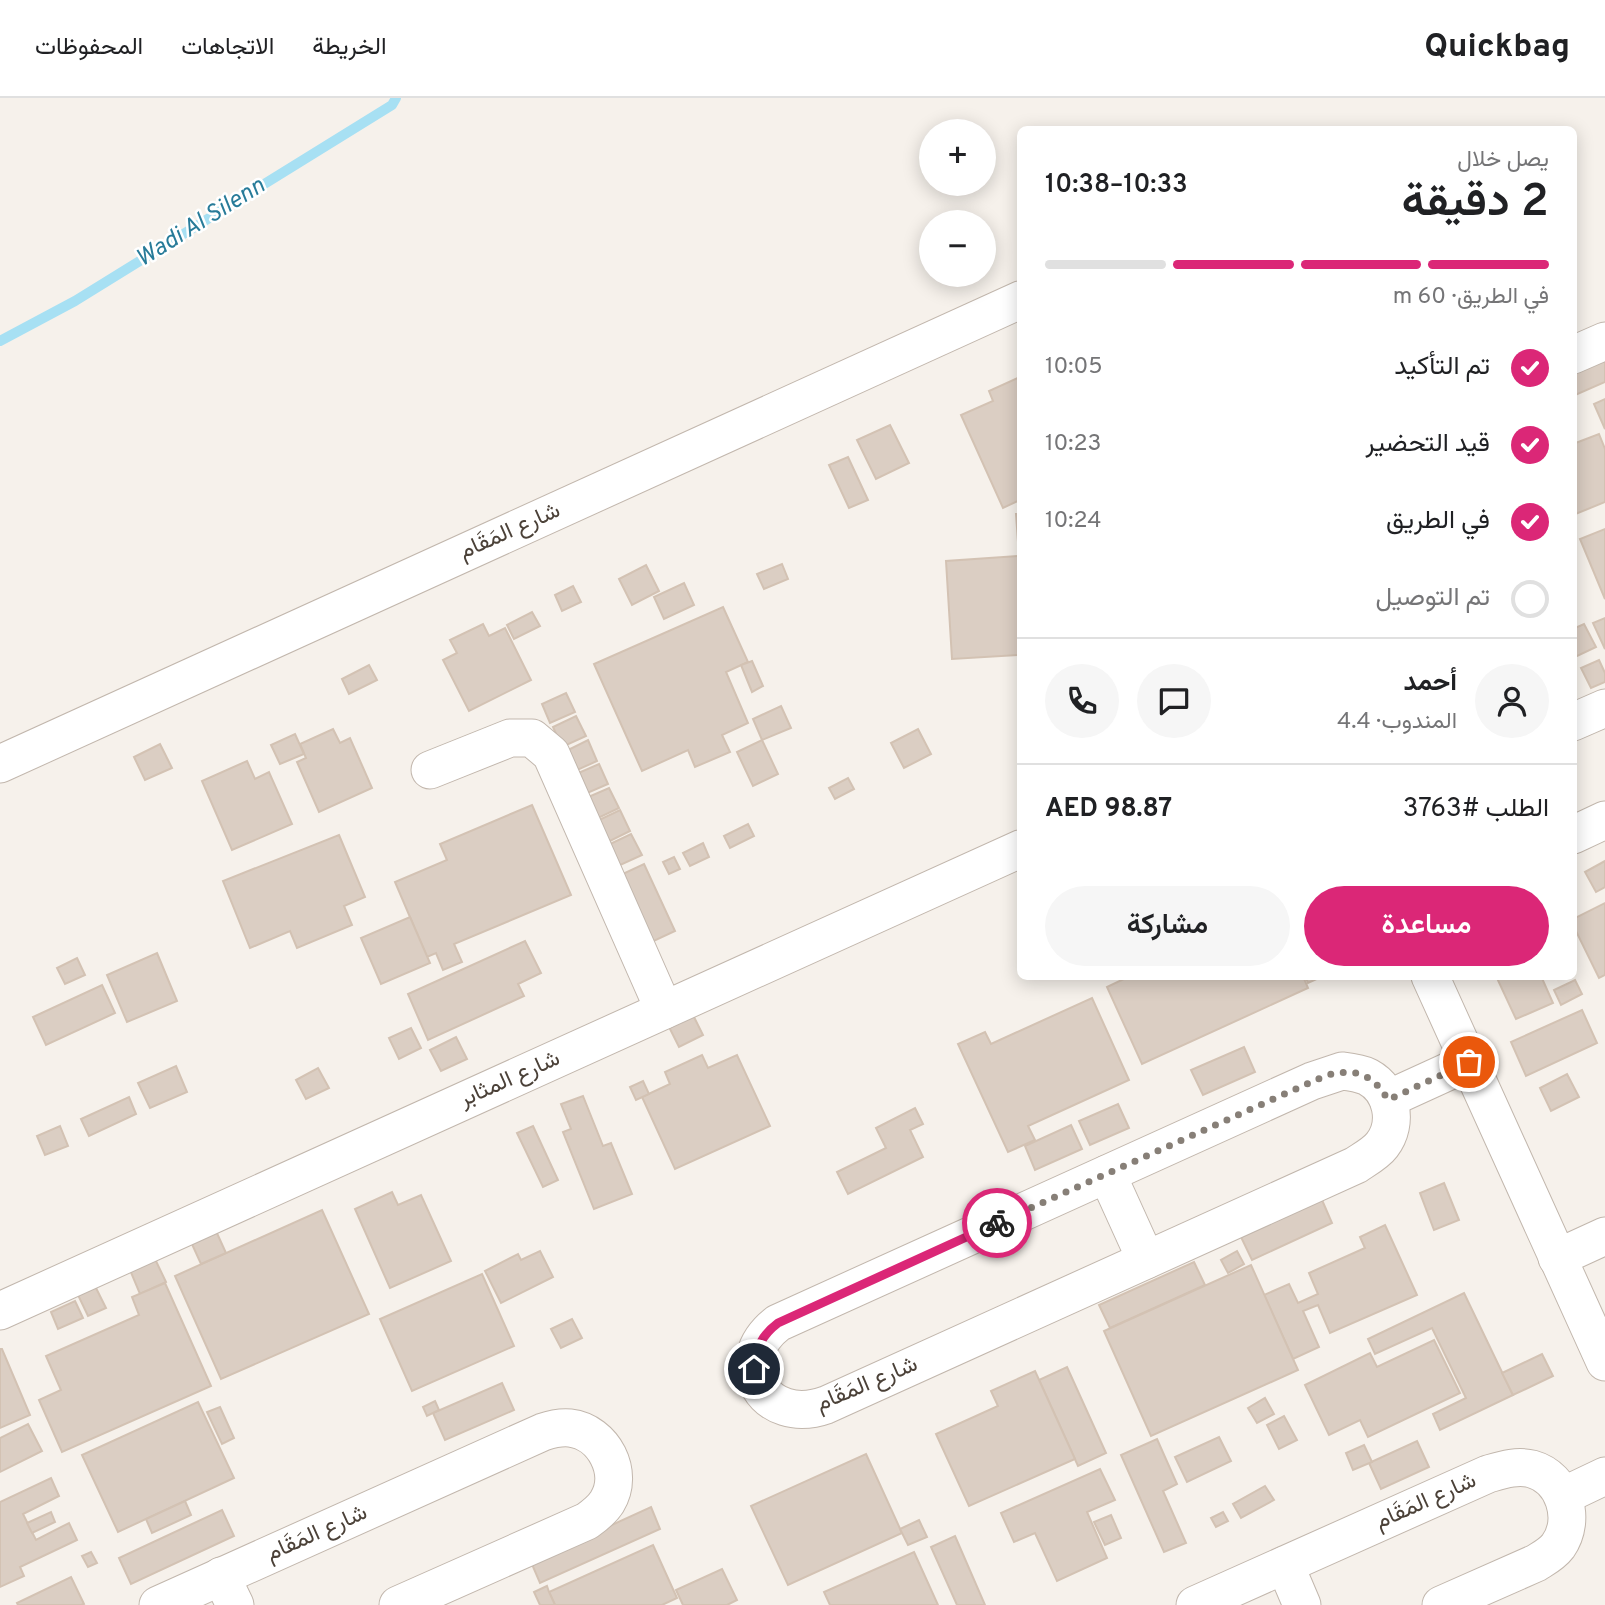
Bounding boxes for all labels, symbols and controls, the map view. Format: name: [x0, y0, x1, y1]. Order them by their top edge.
text: Quickbag: [1424, 27, 1570, 69]
text: المحفوظات: [35, 33, 143, 63]
text: الاتجاهات: [181, 33, 274, 63]
text: الخريطة: [312, 33, 387, 63]
map controls: [919, 119, 996, 287]
button: +: [919, 119, 996, 196]
text: يصل خلال: [1457, 146, 1549, 175]
text: 10:33–10:38: [1045, 169, 1188, 202]
water label: Wadi Al Silenn: [131, 171, 271, 275]
text: 2 دقيقة: [1402, 174, 1549, 233]
button: −: [919, 210, 996, 287]
text: في الطريق · 60 m: [1393, 283, 1549, 312]
icon: check: [1511, 349, 1549, 387]
text: تم التأكيد: [1394, 351, 1490, 384]
text: 10:05: [1045, 353, 1103, 382]
icon: check: [1511, 426, 1549, 464]
text: قيد التحضير: [1365, 428, 1490, 461]
text: 10:23: [1045, 430, 1101, 459]
street label: شارع المَقَام: [455, 497, 565, 567]
icon: check: [1511, 503, 1549, 541]
text: في الطريق: [1386, 505, 1490, 538]
text: 10:24: [1045, 507, 1102, 536]
text: تم التوصيل: [1376, 582, 1490, 615]
button: phone: [1045, 664, 1119, 738]
button: chat: [1137, 664, 1211, 738]
button: person: [1475, 664, 1549, 738]
text: أحمد: [1404, 667, 1457, 700]
text: المندوب · 4.4: [1337, 708, 1457, 737]
text: AED 98.87: [1045, 793, 1172, 826]
text: الطلب #3763: [1403, 793, 1549, 826]
button: مشاركة: [1045, 886, 1290, 966]
button: مساعدة: [1304, 886, 1549, 966]
pin: [1439, 1032, 1499, 1092]
icon: bag: [1450, 1043, 1488, 1081]
street label: شارع المثابر: [454, 1045, 565, 1115]
courier: [962, 1188, 1032, 1258]
icon: bike: [978, 1204, 1016, 1242]
pin: [724, 1339, 784, 1399]
icon: home: [735, 1350, 773, 1388]
street label: شارع المَقَام: [812, 1351, 922, 1419]
street label: شارع المَقَام: [1371, 1467, 1481, 1537]
street label: شارع المَقَام: [262, 1499, 372, 1569]

